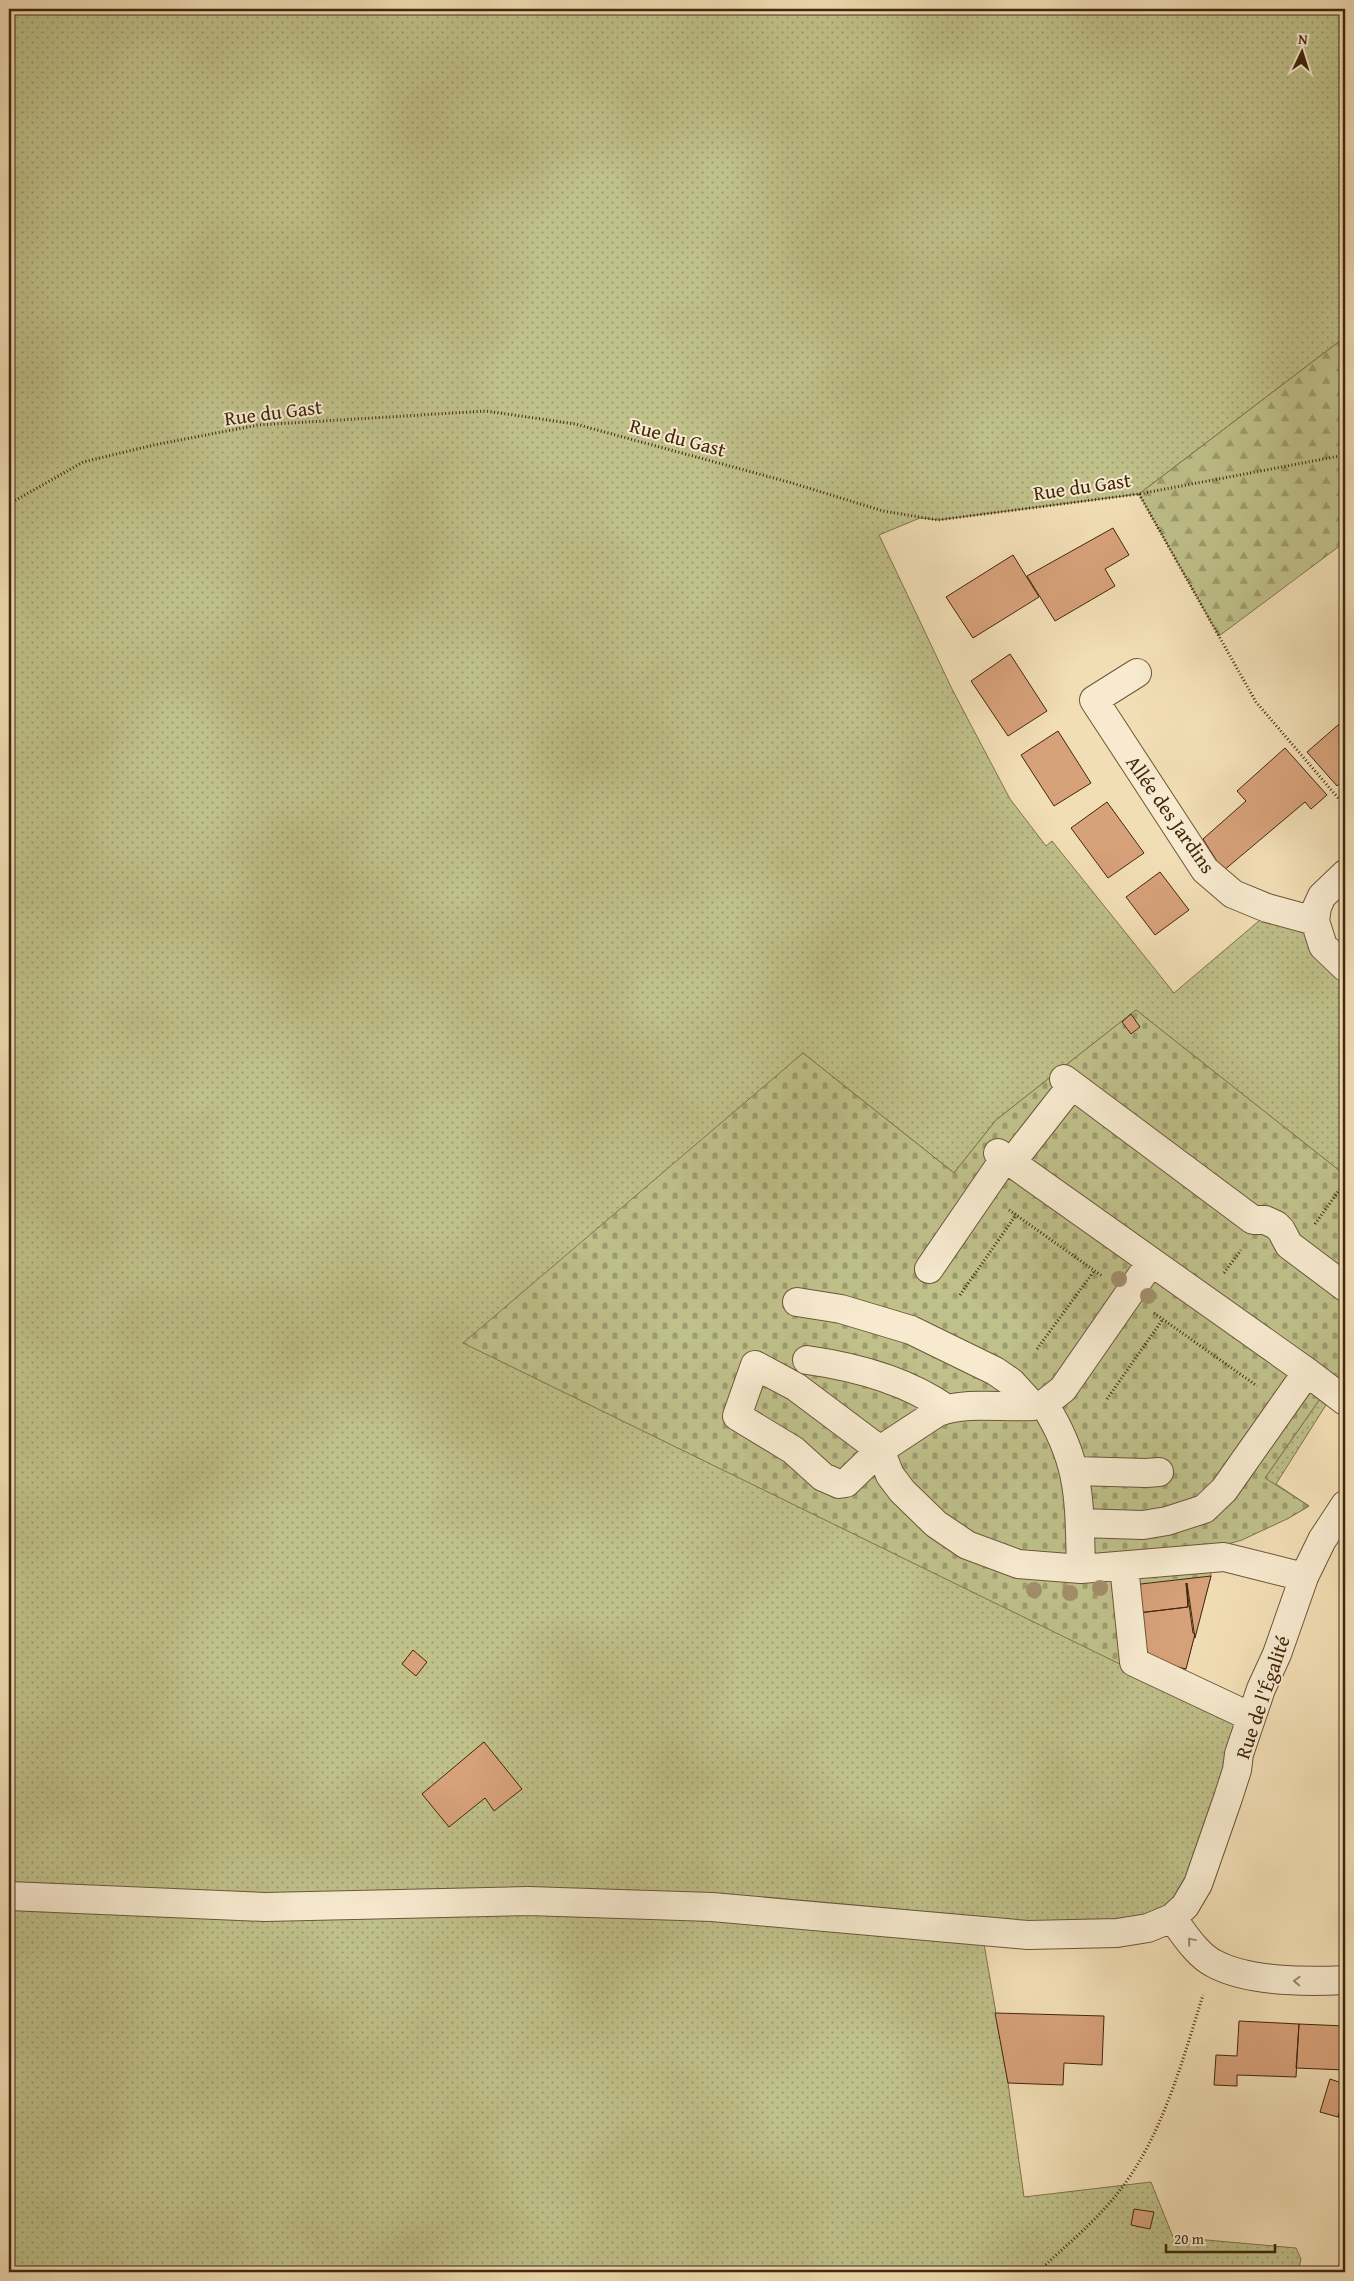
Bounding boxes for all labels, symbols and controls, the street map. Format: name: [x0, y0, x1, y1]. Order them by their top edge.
north arrow: [1276, 28, 1326, 78]
text: N: [1298, 29, 1309, 49]
street label: Rue du Gast: [222, 392, 324, 432]
street label: Rue du Gast: [627, 410, 729, 464]
street label: Rue du Gast: [1031, 465, 1133, 507]
street label: Allée des Jardins: [1119, 749, 1223, 879]
street label: Rue de l'Égalité: [1227, 1632, 1297, 1762]
one-way arrow: [1188, 1938, 1197, 1947]
one-way arrow: [1292, 1975, 1300, 1986]
scale bar: [1166, 2221, 1275, 2253]
text: 20 m: [1174, 2228, 1205, 2249]

